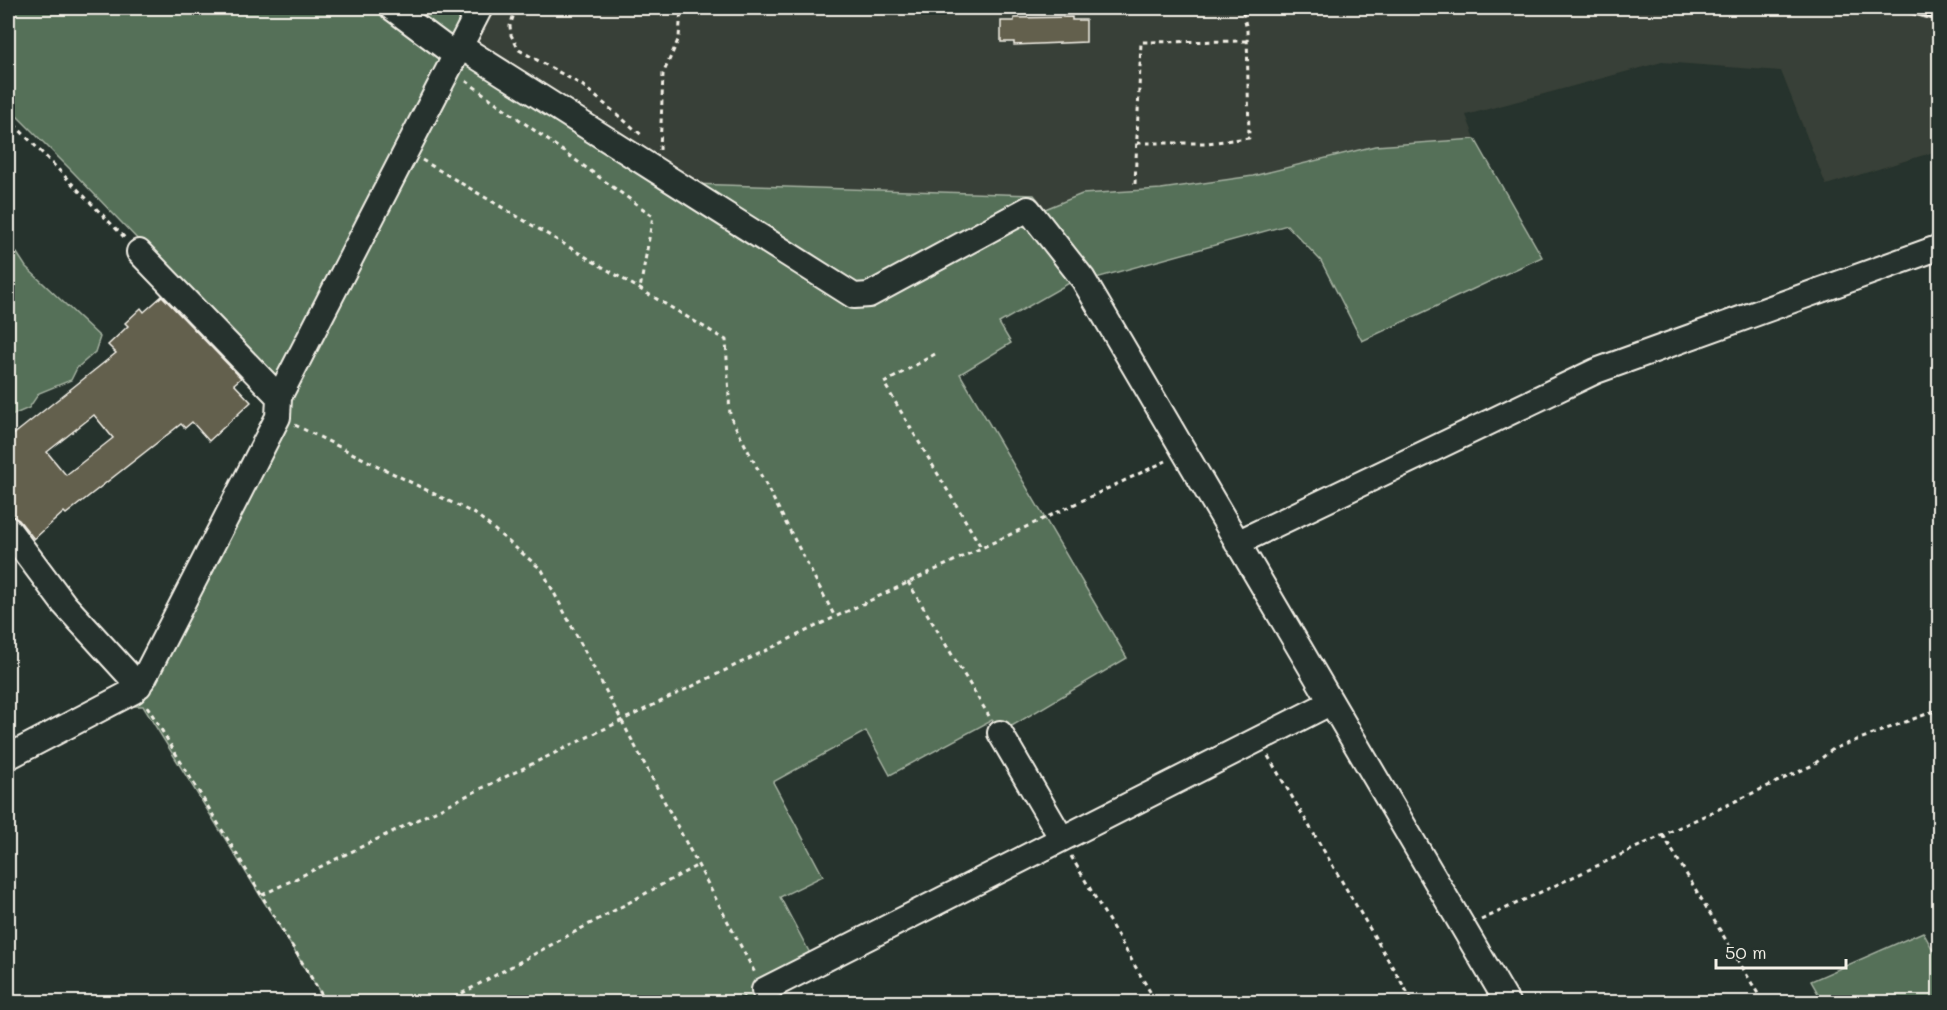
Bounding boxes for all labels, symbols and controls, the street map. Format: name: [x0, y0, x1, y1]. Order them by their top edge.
scale bar: [1716, 932, 1846, 970]
text: 50 m: [1725, 940, 1767, 964]

